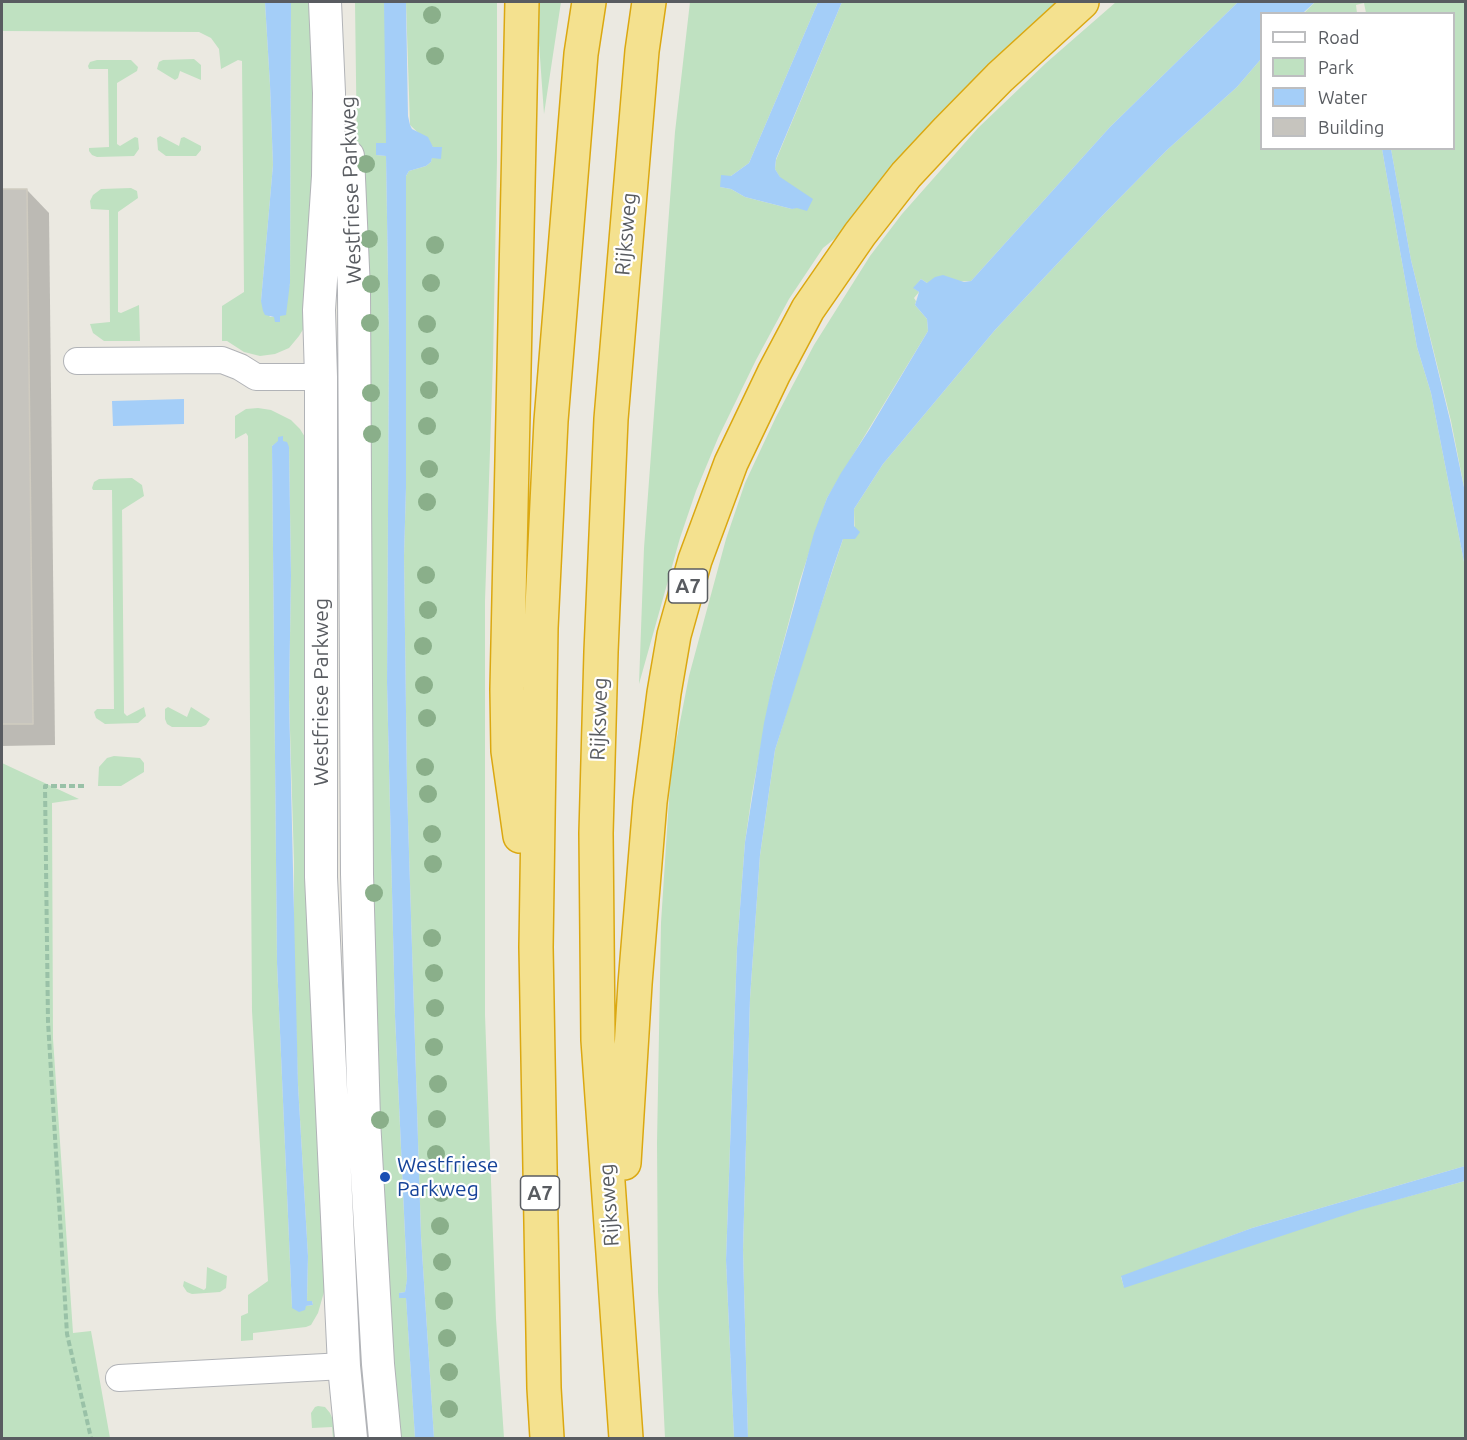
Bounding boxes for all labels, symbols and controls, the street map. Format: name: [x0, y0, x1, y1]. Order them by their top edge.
legend: [1260, 12, 1455, 150]
text: Road: [1318, 27, 1360, 47]
text: Park: [1318, 57, 1354, 77]
text: Water: [1318, 87, 1367, 107]
street label: Westfriese Parkweg: [335, 96, 367, 284]
text: Building: [1318, 117, 1384, 137]
street label: Rijksweg: [610, 192, 642, 276]
road number: A7: [668, 569, 708, 603]
street label: Westfriese Parkweg: [308, 598, 334, 786]
street label: Rijksweg: [585, 677, 613, 761]
place label: Westfriese Parkweg: [397, 1152, 498, 1202]
street label: Rijksweg: [594, 1163, 624, 1247]
marker: Westfriese Parkweg: [378, 1170, 392, 1184]
road number: A7: [520, 1176, 560, 1210]

